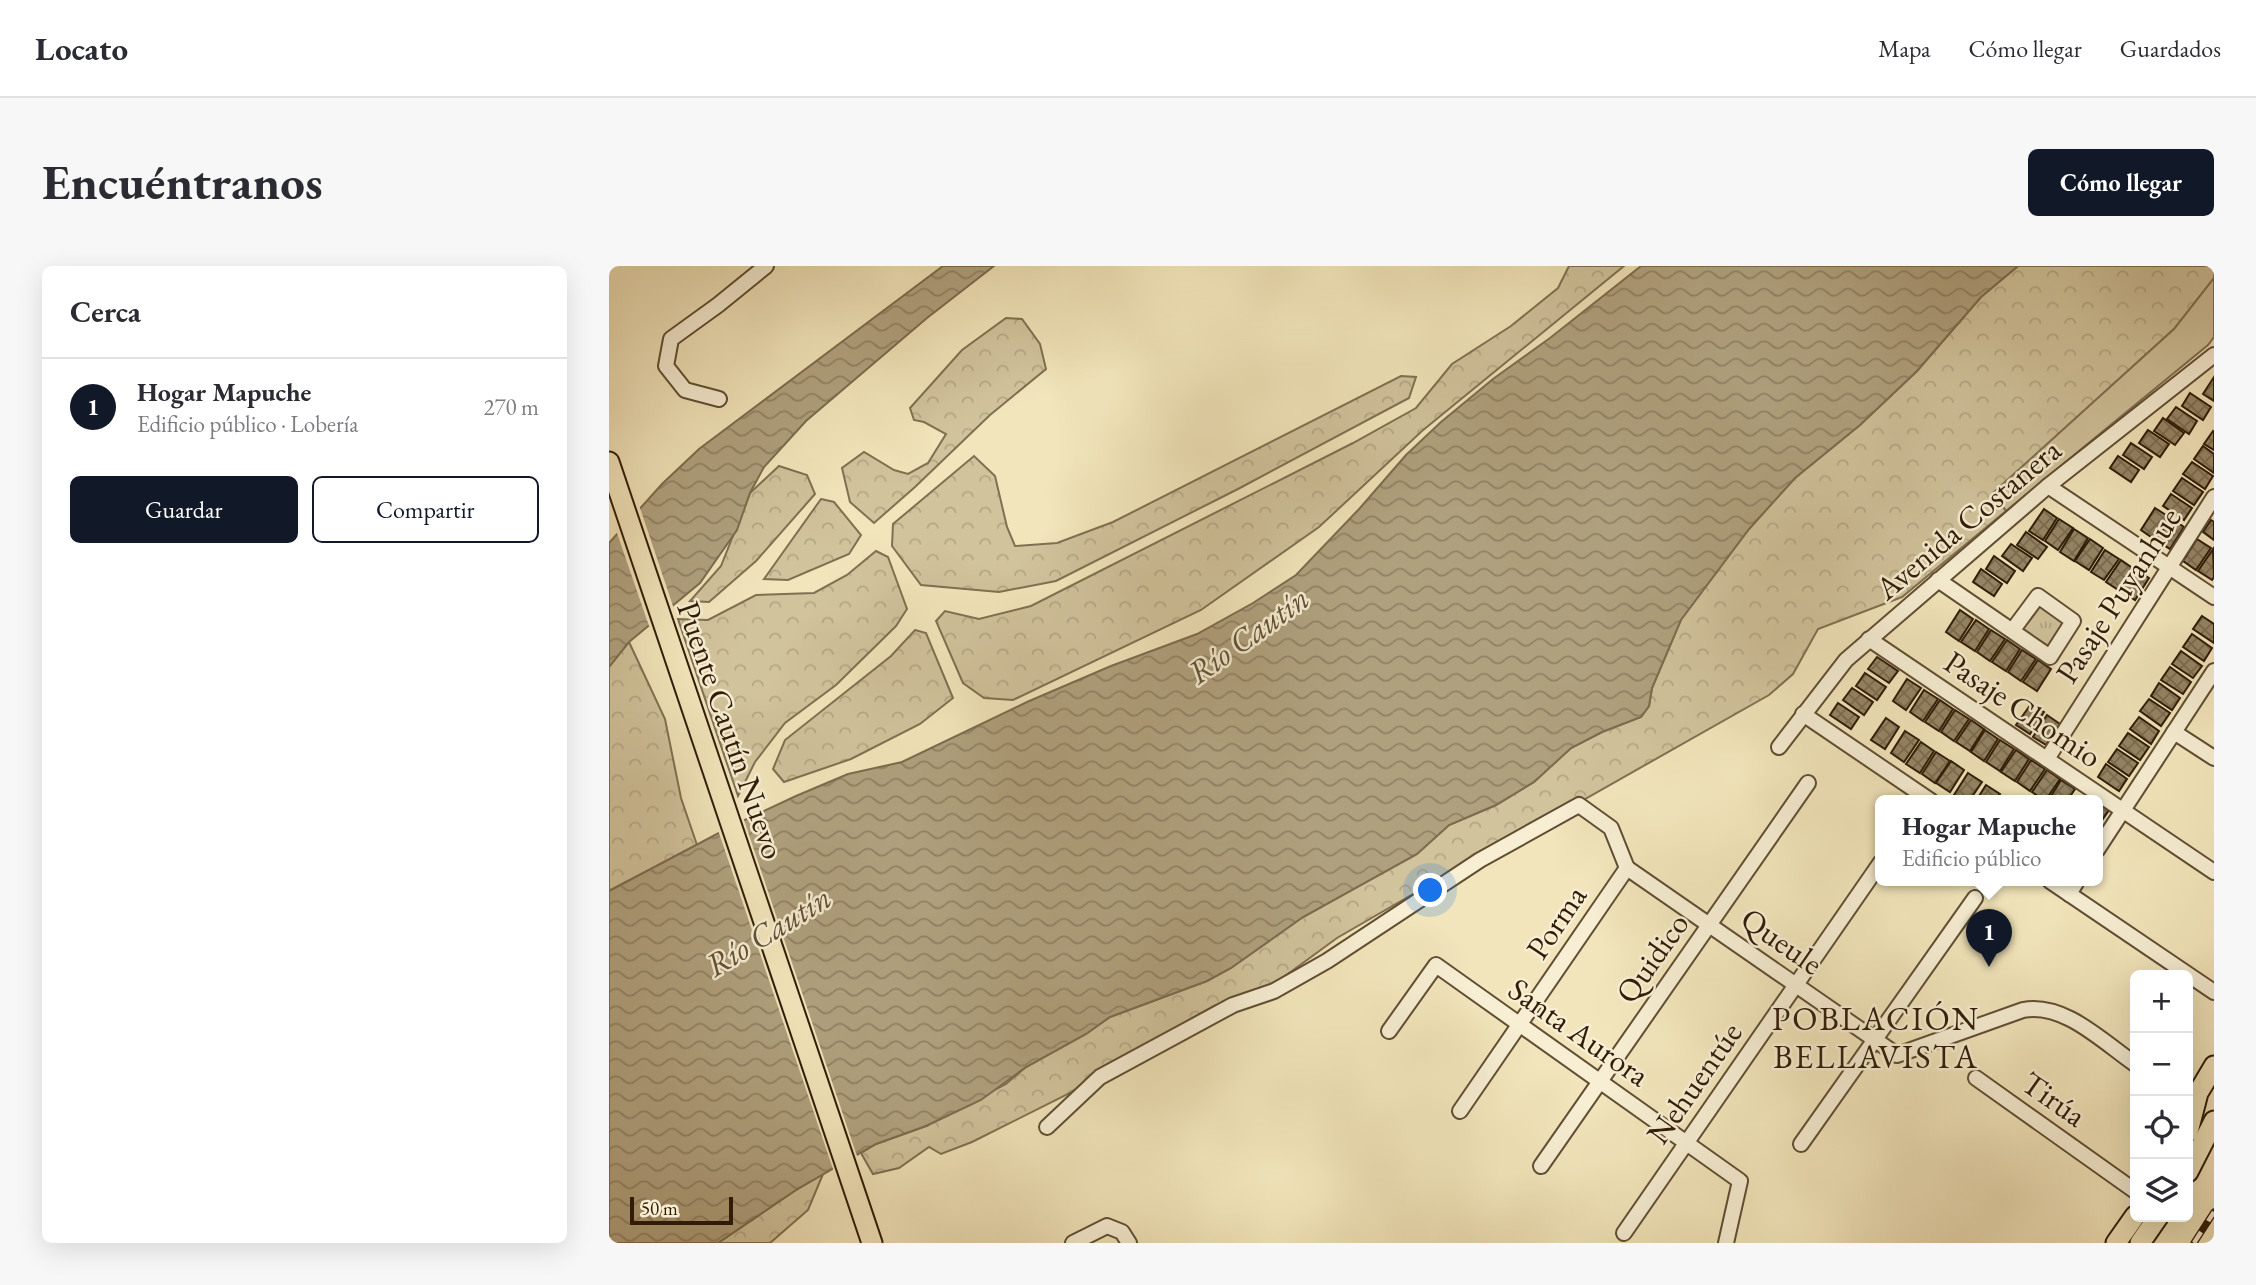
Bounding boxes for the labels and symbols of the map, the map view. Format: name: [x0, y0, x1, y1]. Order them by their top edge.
street label: Avenida Costanera: [1866, 429, 2070, 610]
street label: Pasaje Puyanhue: [2046, 499, 2190, 691]
water label: Río Cautín: [1179, 576, 1317, 694]
street label: Puente Cautín Nuevo: [667, 595, 795, 865]
street label: Pasaje Chomio: [1936, 641, 2110, 777]
your location: [1413, 873, 1447, 907]
water label: Río Cautín: [697, 876, 839, 986]
street label: Porma: [1516, 877, 1596, 967]
street label: Queule: [1733, 898, 1831, 984]
street label: Quidico: [1606, 904, 1698, 1012]
pin: 1: [1966, 909, 2012, 967]
street label: Santa Aurora: [1500, 968, 1658, 1096]
district label: POBLACIÓN BELLAVISTA: [1772, 997, 1980, 1078]
street label: Nehuentúe: [1637, 1014, 1751, 1152]
street label: Tirúa: [2013, 1062, 2095, 1136]
scale bar: [630, 1194, 733, 1226]

